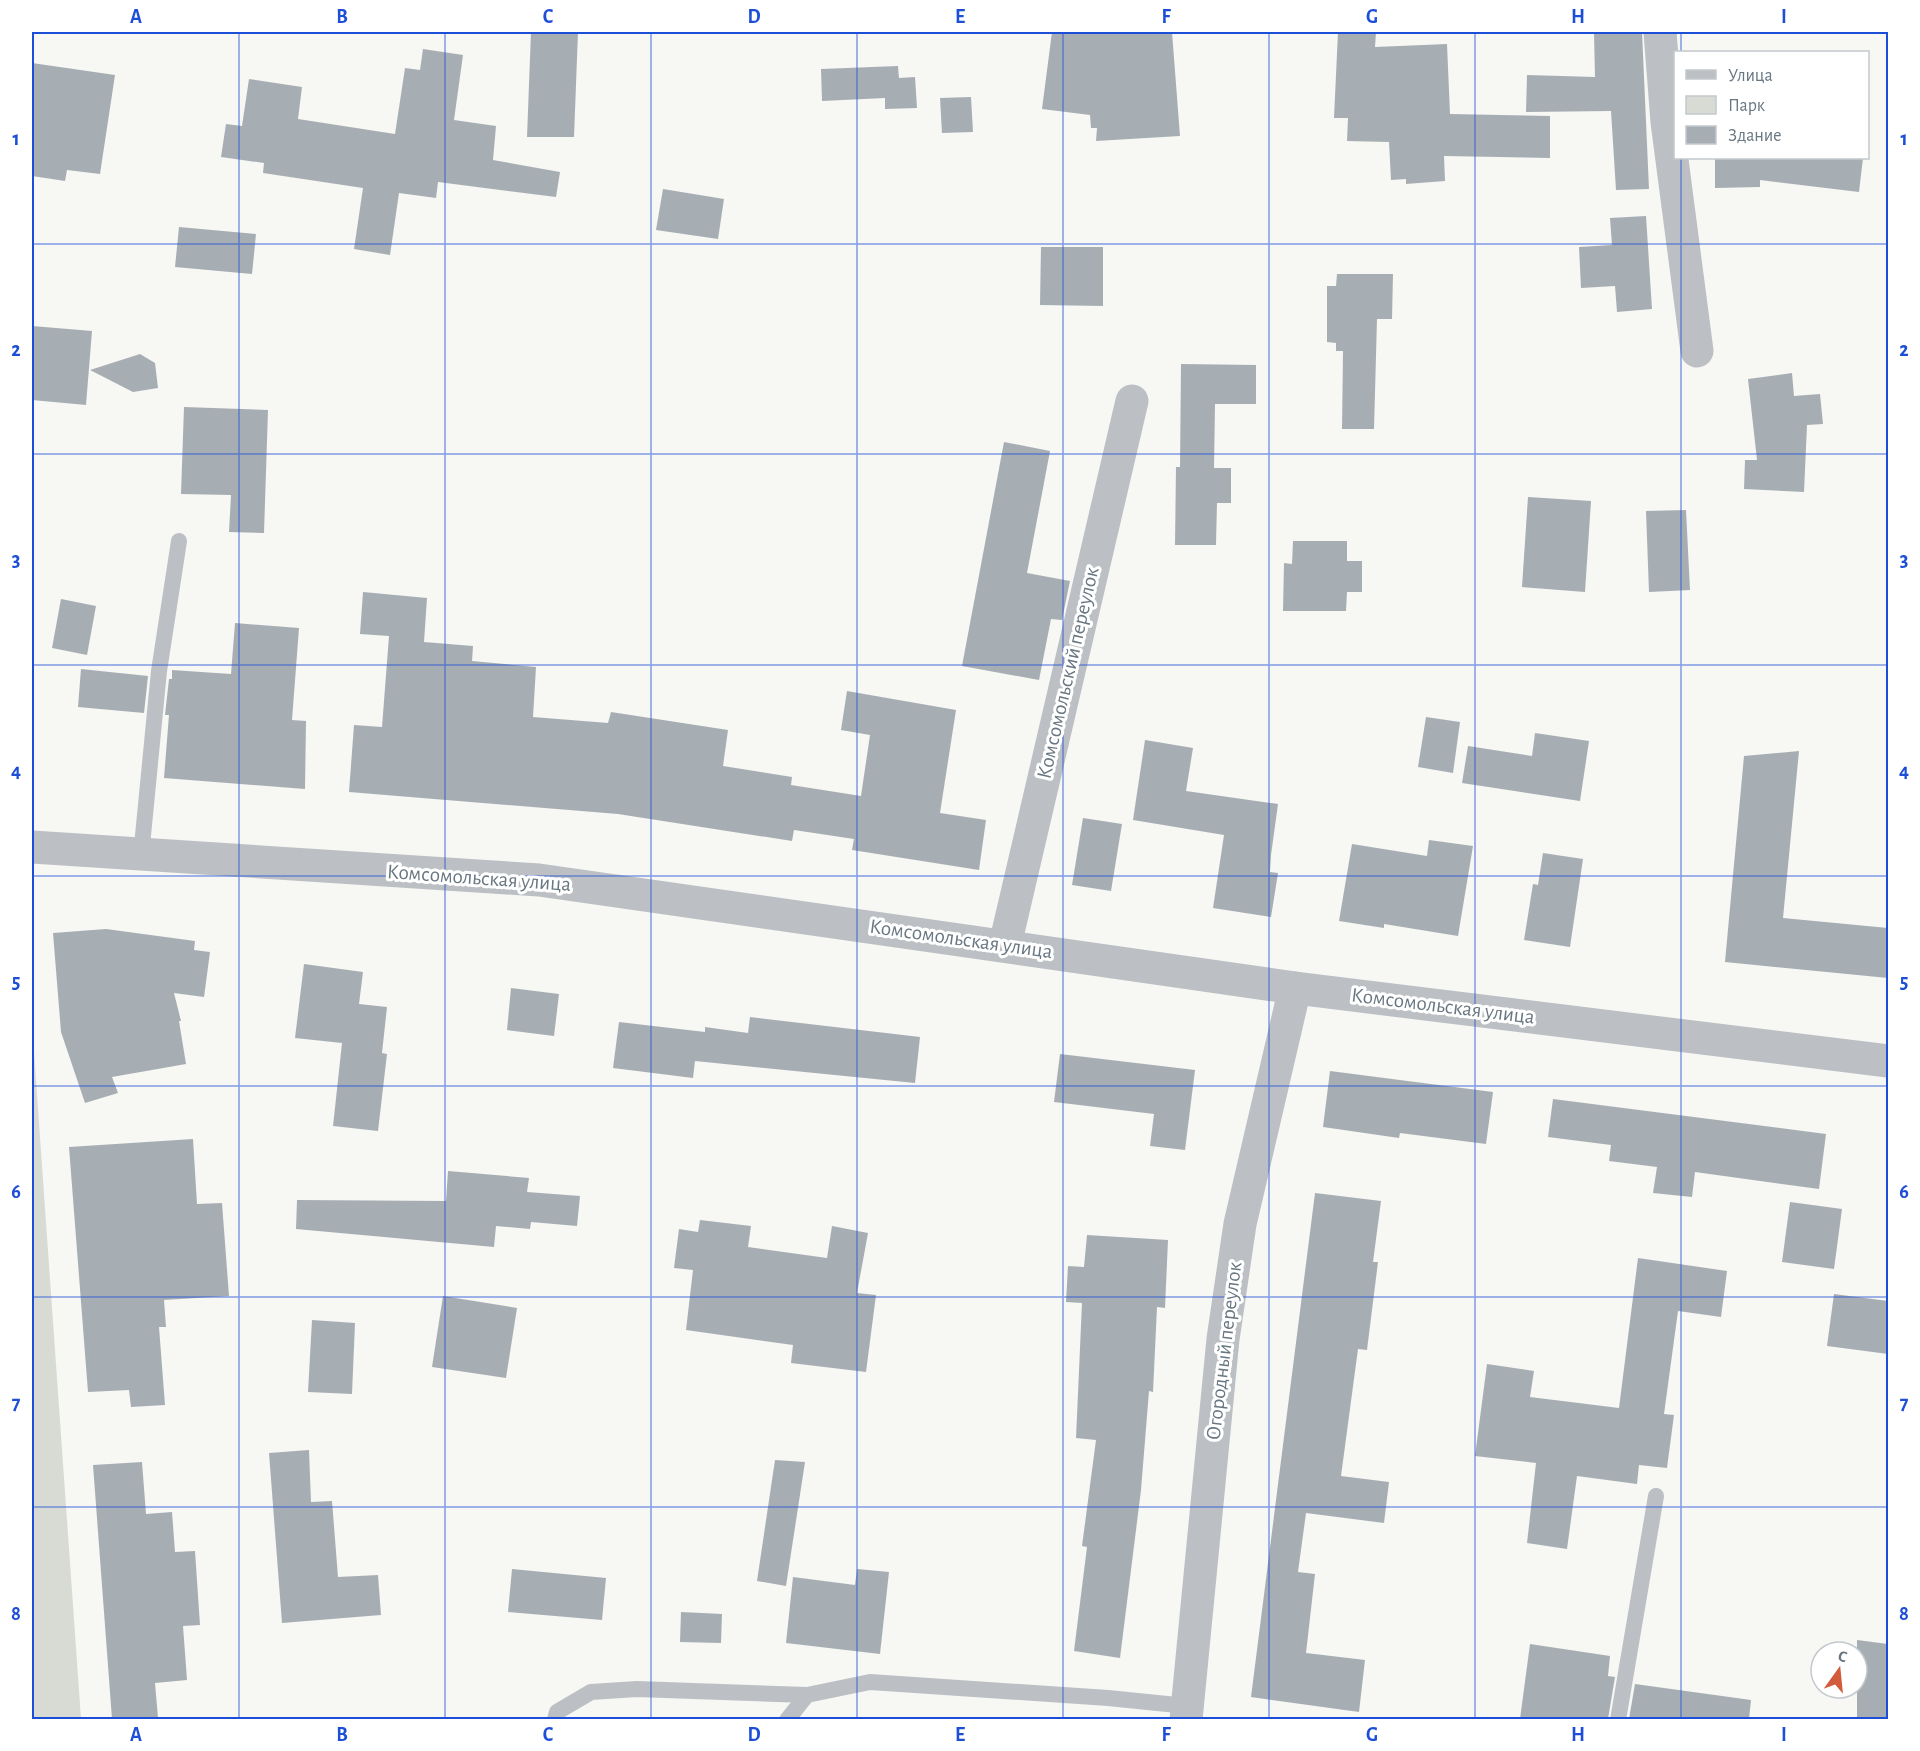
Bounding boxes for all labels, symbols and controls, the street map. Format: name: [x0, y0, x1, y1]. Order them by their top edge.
text: A: [130, 7, 142, 27]
text: B: [336, 7, 348, 27]
text: C: [543, 7, 554, 27]
text: D: [747, 7, 761, 27]
text: E: [955, 7, 965, 27]
text: F: [1161, 7, 1171, 27]
text: G: [1366, 7, 1378, 27]
text: H: [1571, 7, 1585, 27]
text: I: [1781, 7, 1787, 27]
legend: [1674, 51, 1869, 159]
text: Улица: [1728, 67, 1773, 85]
text: Парк: [1728, 97, 1766, 115]
text: Здание: [1728, 127, 1782, 145]
text: 1: [12, 129, 20, 149]
text: 1: [1900, 129, 1908, 149]
text: 2: [11, 340, 21, 360]
text: 2: [1899, 340, 1909, 360]
text: 3: [12, 550, 20, 570]
text: 3: [1900, 550, 1908, 570]
street label: Комсомольский переулок: [1033, 565, 1103, 781]
text: 4: [11, 761, 21, 781]
text: 4: [1899, 761, 1909, 781]
street label: Комсомольская улица: [386, 861, 572, 895]
street label: Комсомольская улица: [868, 916, 1054, 962]
text: 5: [12, 972, 20, 992]
text: 5: [1900, 972, 1908, 992]
street label: Комсомольская улица: [1350, 984, 1536, 1028]
text: 6: [11, 1182, 21, 1202]
text: 6: [1899, 1182, 1909, 1202]
street label: Огородный переулок: [1203, 1260, 1245, 1441]
text: 7: [12, 1393, 21, 1413]
text: 7: [1900, 1393, 1909, 1413]
text: 8: [11, 1604, 21, 1624]
text: 8: [1899, 1604, 1909, 1624]
north arrow: [1809, 1640, 1869, 1700]
text: С: [1836, 1648, 1849, 1665]
text: A: [130, 1725, 142, 1745]
text: B: [336, 1725, 348, 1745]
text: C: [543, 1725, 554, 1745]
text: D: [747, 1725, 761, 1745]
text: E: [955, 1725, 965, 1745]
text: F: [1161, 1725, 1171, 1745]
text: G: [1366, 1725, 1378, 1745]
text: H: [1571, 1725, 1585, 1745]
text: I: [1781, 1725, 1787, 1745]

